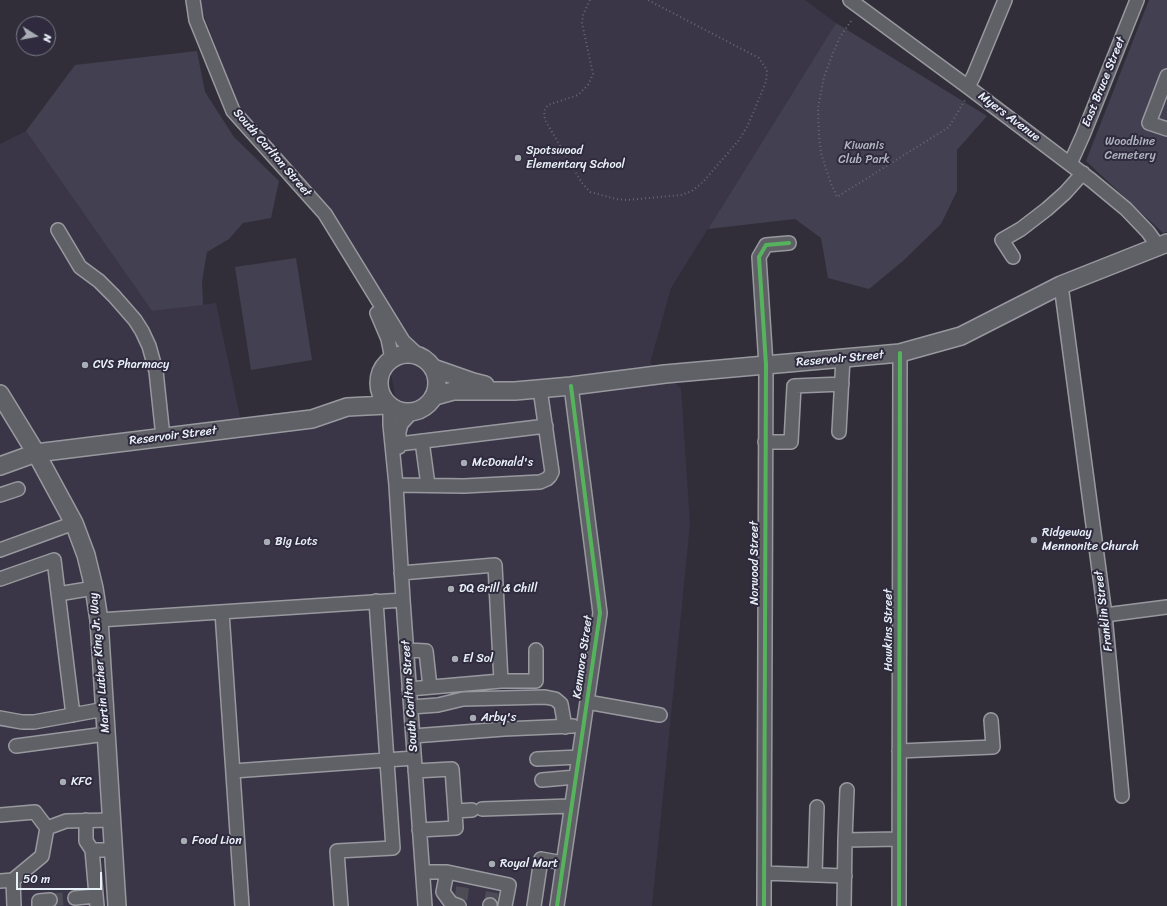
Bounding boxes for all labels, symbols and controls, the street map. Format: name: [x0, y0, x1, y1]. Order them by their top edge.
north arrow: [16, 16, 56, 56]
text: N: [37, 33, 57, 44]
street label: East Bruce Street: [1079, 35, 1129, 129]
street label: Myers Avenue: [975, 89, 1043, 145]
street label: South Carlton Street: [230, 106, 314, 200]
park label: Woodbine Cemetery: [1104, 135, 1156, 163]
park label: Kiwanis Club Park: [838, 139, 890, 167]
place label: Spotswood Elementary School: [526, 144, 625, 172]
marker: Spotswood Elementary School: [513, 153, 523, 163]
street label: Reservoir Street: [796, 348, 884, 370]
place label: CVS Pharmacy: [93, 358, 169, 372]
marker: CVS Pharmacy: [80, 360, 90, 370]
street label: Reservoir Street: [129, 424, 217, 448]
place label: McDonald's: [472, 456, 533, 470]
marker: McDonald's: [459, 458, 469, 468]
street label: Norwood Street: [748, 521, 762, 605]
place label: Ridgeway Mennonite Church: [1042, 526, 1139, 554]
place label: Big Lots: [275, 535, 317, 549]
marker: Ridgeway Mennonite Church: [1029, 535, 1039, 545]
marker: Big Lots: [262, 537, 272, 547]
street label: Franklin Street: [1092, 570, 1116, 652]
place label: DQ Grill & Chill: [459, 582, 537, 596]
marker: DQ Grill & Chill: [446, 584, 456, 594]
street label: Hawkins Street: [882, 589, 896, 671]
street label: Martin Luther King Jr. Way: [87, 592, 113, 734]
street label: Kenmore Street: [570, 614, 596, 700]
street label: South Carlton Street: [399, 640, 421, 752]
place label: El Sol: [463, 652, 493, 666]
marker: El Sol: [450, 654, 460, 664]
place label: Arby's: [481, 711, 516, 725]
marker: Arby's: [468, 713, 478, 723]
place label: KFC: [71, 775, 92, 789]
marker: KFC: [58, 777, 68, 787]
place label: Food Lion: [192, 834, 242, 848]
marker: Food Lion: [179, 836, 189, 846]
place label: Royal Mart: [500, 857, 558, 871]
marker: Royal Mart: [487, 859, 497, 869]
scale bar: [18, 864, 104, 890]
text: 50 m: [23, 868, 50, 890]

